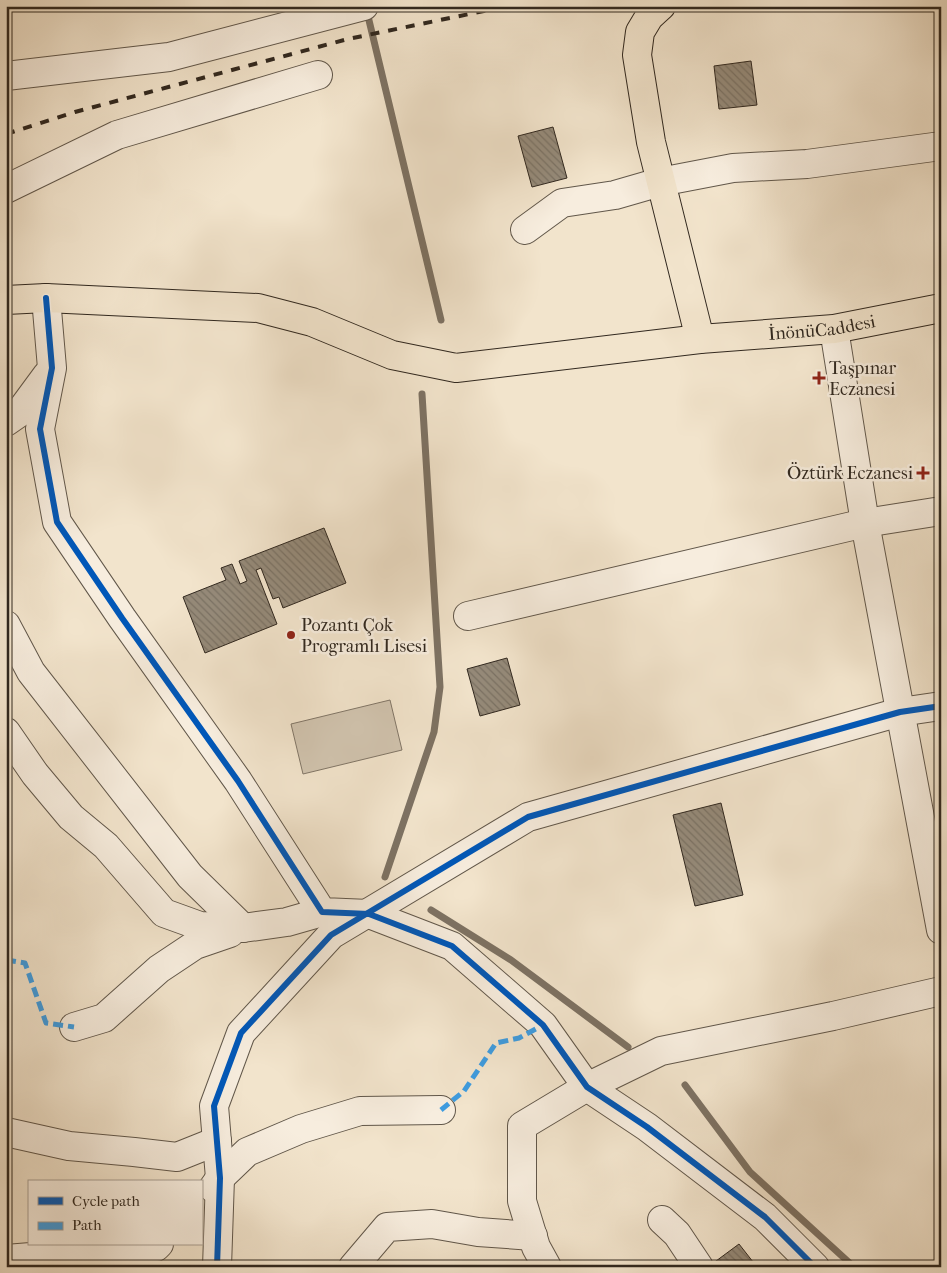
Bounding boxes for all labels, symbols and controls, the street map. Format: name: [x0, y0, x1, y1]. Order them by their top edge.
street label: İnönüCaddesi: [767, 311, 878, 345]
place label: Taşpınar Eczanesi: [829, 358, 896, 400]
marker: Taşpınar Eczanesi: [813, 372, 825, 384]
place label: Öztürk Eczanesi: [787, 462, 914, 484]
marker: Öztürk Eczanesi: [917, 467, 929, 479]
place label: Pozantı Çok Programlı Lisesi: [301, 615, 428, 657]
marker: Pozantı Çok Programlı Lisesi: [285, 629, 297, 641]
legend: [28, 1180, 202, 1246]
text: Cycle path: [72, 1192, 140, 1210]
text: Path: [72, 1216, 102, 1234]

